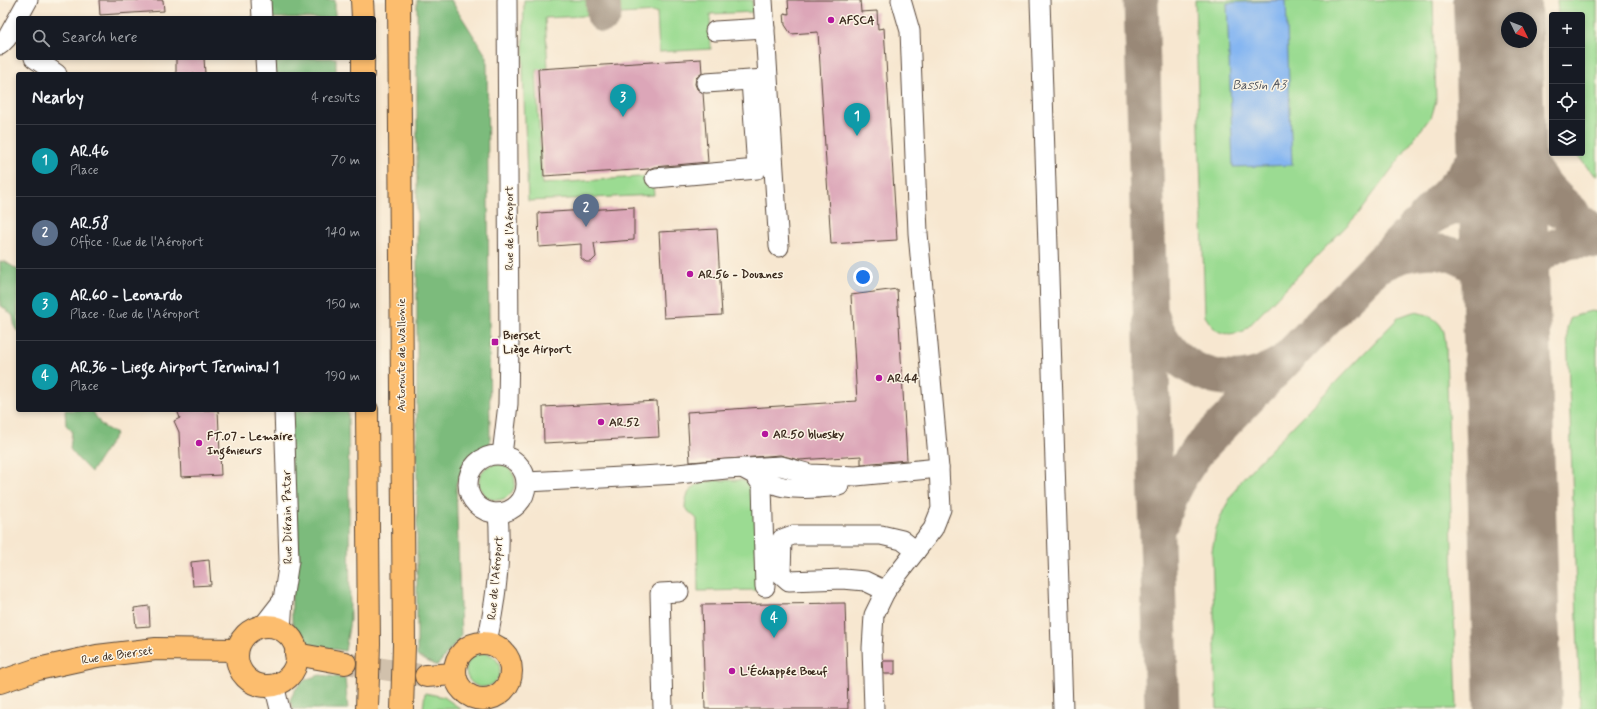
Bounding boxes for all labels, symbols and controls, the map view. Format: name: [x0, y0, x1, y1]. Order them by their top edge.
north arrow: [1501, 12, 1537, 48]
map controls: [1549, 12, 1585, 156]
button: +: [1549, 12, 1585, 48]
place label: AFSCA: [839, 13, 875, 29]
marker: AFSCA: [826, 15, 836, 25]
search box: [16, 16, 376, 60]
icon: search: [30, 27, 52, 49]
text: Search here: [62, 28, 138, 48]
button: −: [1549, 48, 1585, 84]
water label: Bassin A3: [1232, 77, 1288, 94]
pin: 3: [610, 84, 636, 117]
button: locate: [1549, 84, 1585, 120]
text: Nearby: [32, 87, 84, 109]
text: 4 results: [311, 90, 360, 107]
pin: 1: [844, 103, 870, 136]
button: layers: [1549, 120, 1585, 156]
text: AR.46: [70, 142, 109, 162]
text: 1: [42, 152, 48, 169]
text: 70 m: [331, 152, 360, 169]
text: Place: [70, 162, 99, 179]
street label: Rue de l'Aéroport: [502, 185, 518, 270]
pin: 2: [573, 194, 599, 227]
text: AR.58: [70, 214, 109, 234]
text: 2: [42, 224, 48, 241]
text: 140 m: [325, 224, 360, 241]
text: Office · Rue de l'Aéroport: [70, 234, 204, 251]
place label: AR.56 - Douanes: [698, 267, 784, 283]
your location: [853, 267, 873, 287]
marker: AR.56 - Douanes: [685, 269, 695, 279]
text: AR.60 - Leonardo: [70, 286, 182, 306]
text: 3: [42, 296, 48, 313]
text: 150 m: [326, 296, 360, 313]
street label: Autoroute de Wallonie: [394, 298, 410, 412]
text: Place · Rue de l'Aéroport: [70, 306, 200, 323]
place label: Bierset Liège Airport: [503, 328, 572, 358]
marker: Bierset Liège Airport: [490, 337, 500, 347]
text: AR.36 - Liege Airport Terminal 1: [70, 358, 279, 378]
text: 4: [41, 368, 49, 385]
text: 190 m: [325, 368, 360, 385]
place label: AR.44: [887, 371, 919, 387]
marker: AR.44: [874, 373, 884, 383]
text: Place: [70, 378, 99, 395]
place label: AR.52: [609, 415, 640, 431]
marker: AR.52: [596, 417, 606, 427]
place label: AR.50 bluesky: [773, 427, 844, 443]
place label: FT.07 - Lemaire Ingénieurs: [207, 429, 293, 460]
marker: AR.50 bluesky: [760, 429, 770, 439]
marker: FT.07 - Lemaire Ingénieurs: [194, 438, 204, 448]
street label: Rue Diérain Patar: [279, 470, 297, 564]
street label: Rue de l'Aéroport: [484, 535, 508, 621]
pin: 4: [761, 605, 787, 638]
street label: Rue de Bierset: [81, 643, 154, 669]
place label: L'Échappée Bœuf: [740, 664, 828, 680]
marker: L'Échappée Bœuf: [727, 666, 737, 676]

